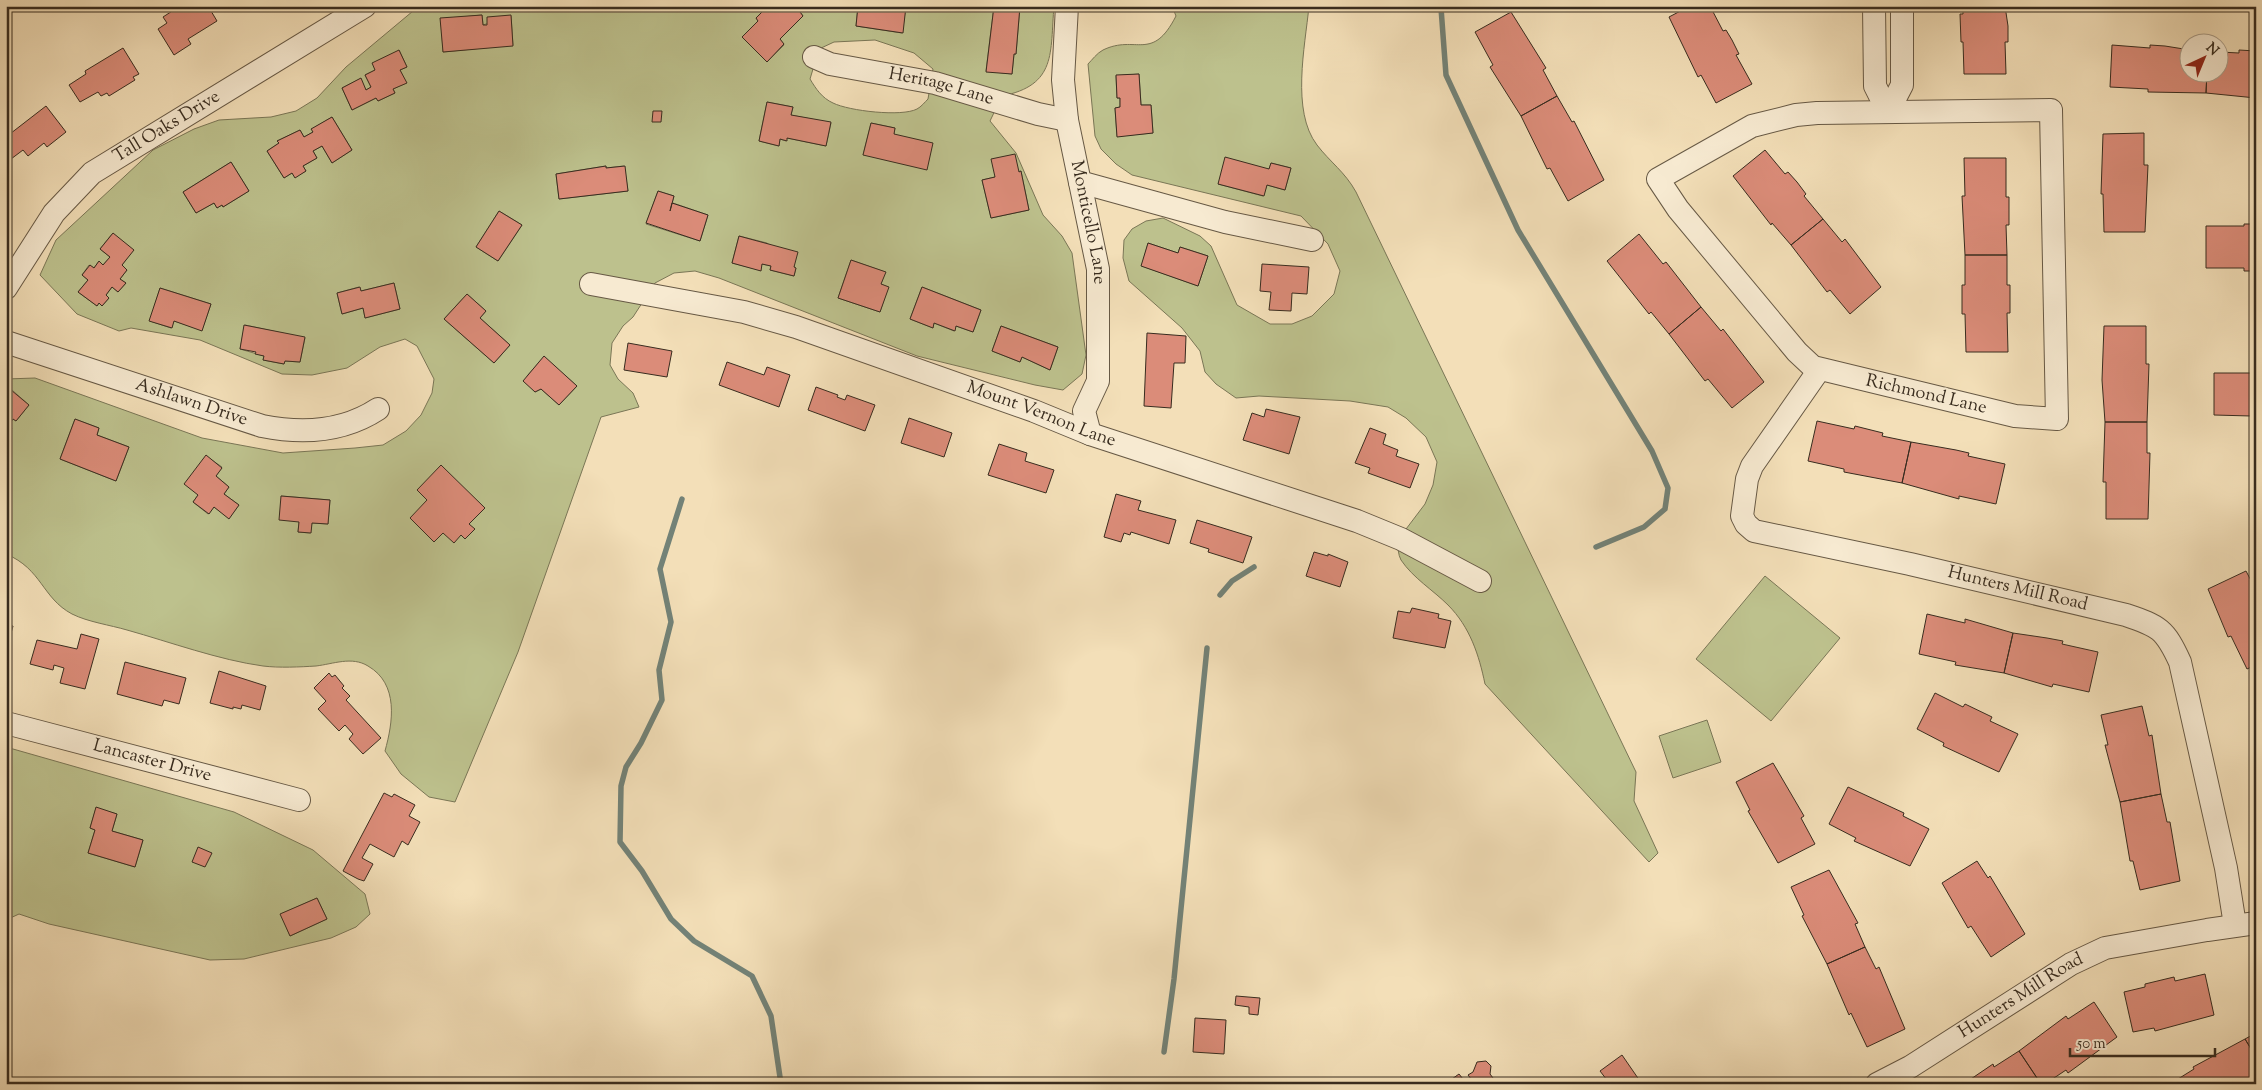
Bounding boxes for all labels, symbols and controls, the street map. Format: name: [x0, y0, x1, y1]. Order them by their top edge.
north arrow: [2180, 32, 2230, 82]
text: N: [2201, 39, 2223, 61]
street label: Heritage Lane: [886, 62, 997, 113]
street label: Tall Oaks Drive: [108, 85, 225, 170]
street label: Monticello Lane: [1063, 158, 1111, 284]
street label: Richmond Lane: [1863, 368, 1989, 422]
street label: Ashlawn Drive: [132, 372, 251, 433]
street label: Mount Vernon Lane: [963, 375, 1119, 455]
street label: Hunters Mill Road: [1945, 560, 2090, 619]
street label: Lancaster Drive: [90, 733, 214, 789]
street label: Hunters Mill Road: [1954, 947, 2088, 1046]
scale bar: [2070, 1025, 2214, 1057]
text: 50 m: [2076, 1034, 2106, 1055]

